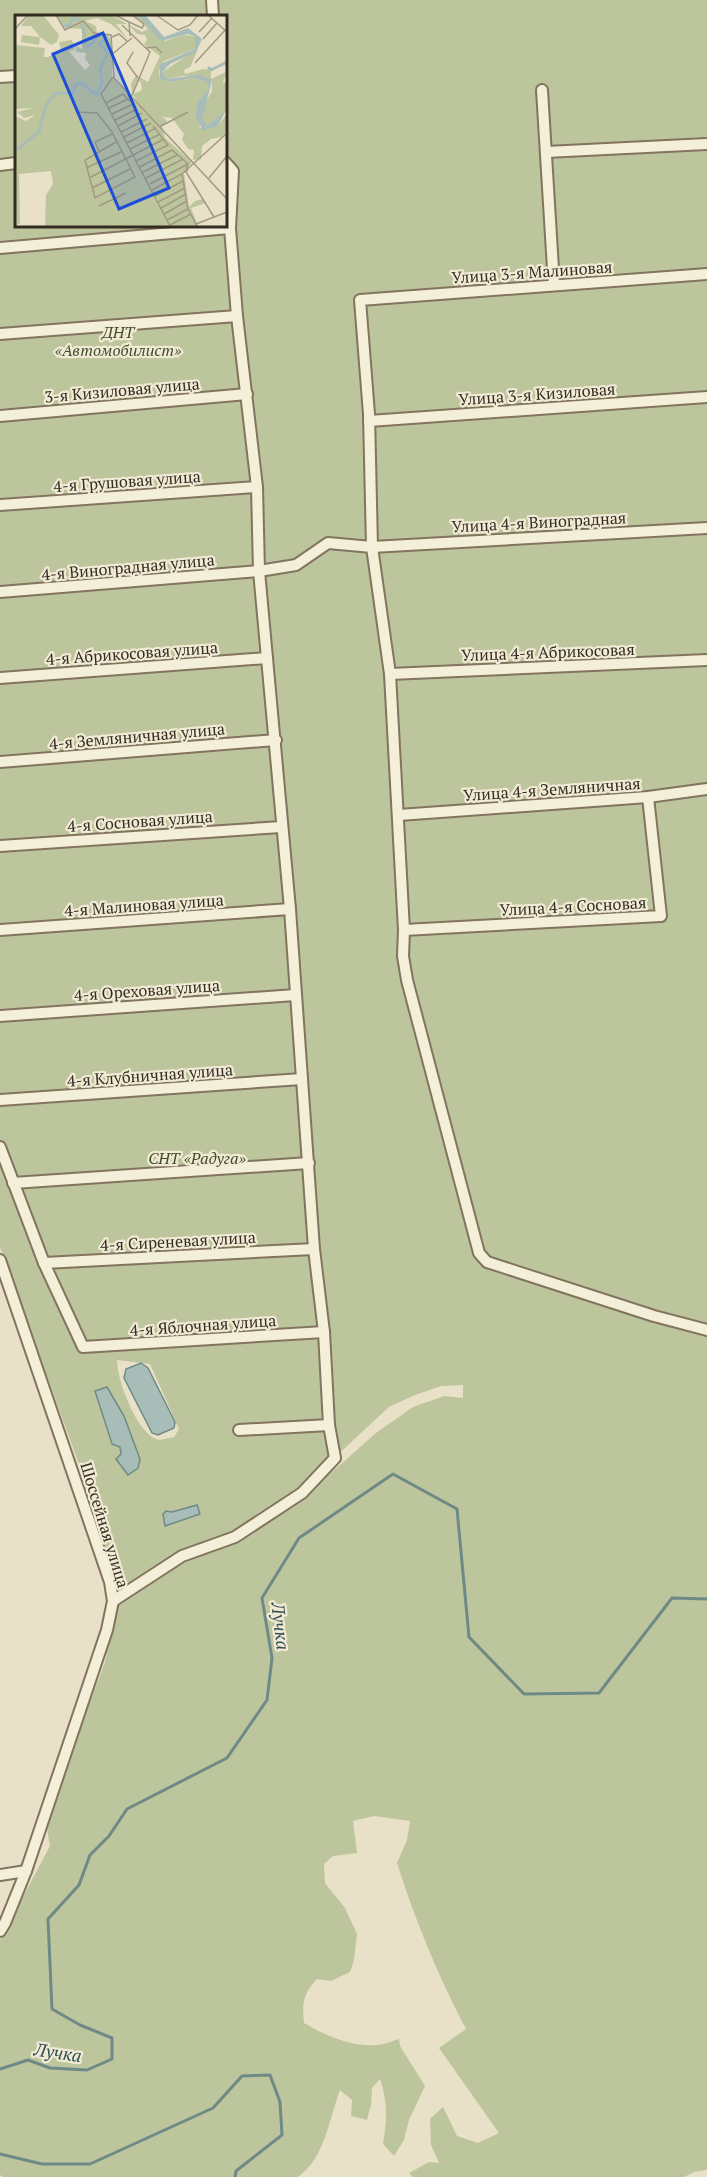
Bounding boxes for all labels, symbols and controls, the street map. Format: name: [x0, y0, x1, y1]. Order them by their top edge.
inset map: [15, 15, 226, 226]
street label: Улица 3-я Малиновая: [451, 255, 613, 289]
park label: ДНТ «Автомобилист»: [55, 321, 182, 361]
street label: 3-я Кизиловая улица: [43, 372, 201, 408]
street label: Улица 3-я Кизиловая: [458, 378, 616, 410]
street label: 4-я Грушовая улица: [53, 465, 201, 497]
street label: Улица 4-я Виноградная: [451, 506, 627, 538]
street label: 4-я Виноградная улица: [41, 548, 215, 586]
street label: 4-я Абрикосовая улица: [45, 636, 219, 670]
street label: Улица 4-я Абрикосовая: [461, 638, 635, 666]
street label: 4-я Земляничная улица: [48, 717, 226, 755]
street label: Улица 4-я Земляничная: [463, 772, 641, 806]
street label: 4-я Сосновая улица: [67, 805, 213, 837]
street label: 4-я Малиновая улица: [64, 888, 224, 922]
street label: Улица 4-я Сосновая: [499, 891, 647, 921]
street label: 4-я Ореховая улица: [73, 974, 221, 1006]
street label: 4-я Клубничная улица: [66, 1058, 234, 1092]
park label: СНТ «Радуга»: [148, 1147, 246, 1169]
street label: 4-я Сиреневая улица: [100, 1226, 256, 1256]
street label: 4-я Яблочная улица: [129, 1309, 277, 1341]
street label: Шоссейная улица: [75, 1460, 135, 1590]
water label: Лучка: [266, 1600, 296, 1651]
water label: Лучка: [32, 2037, 83, 2067]

